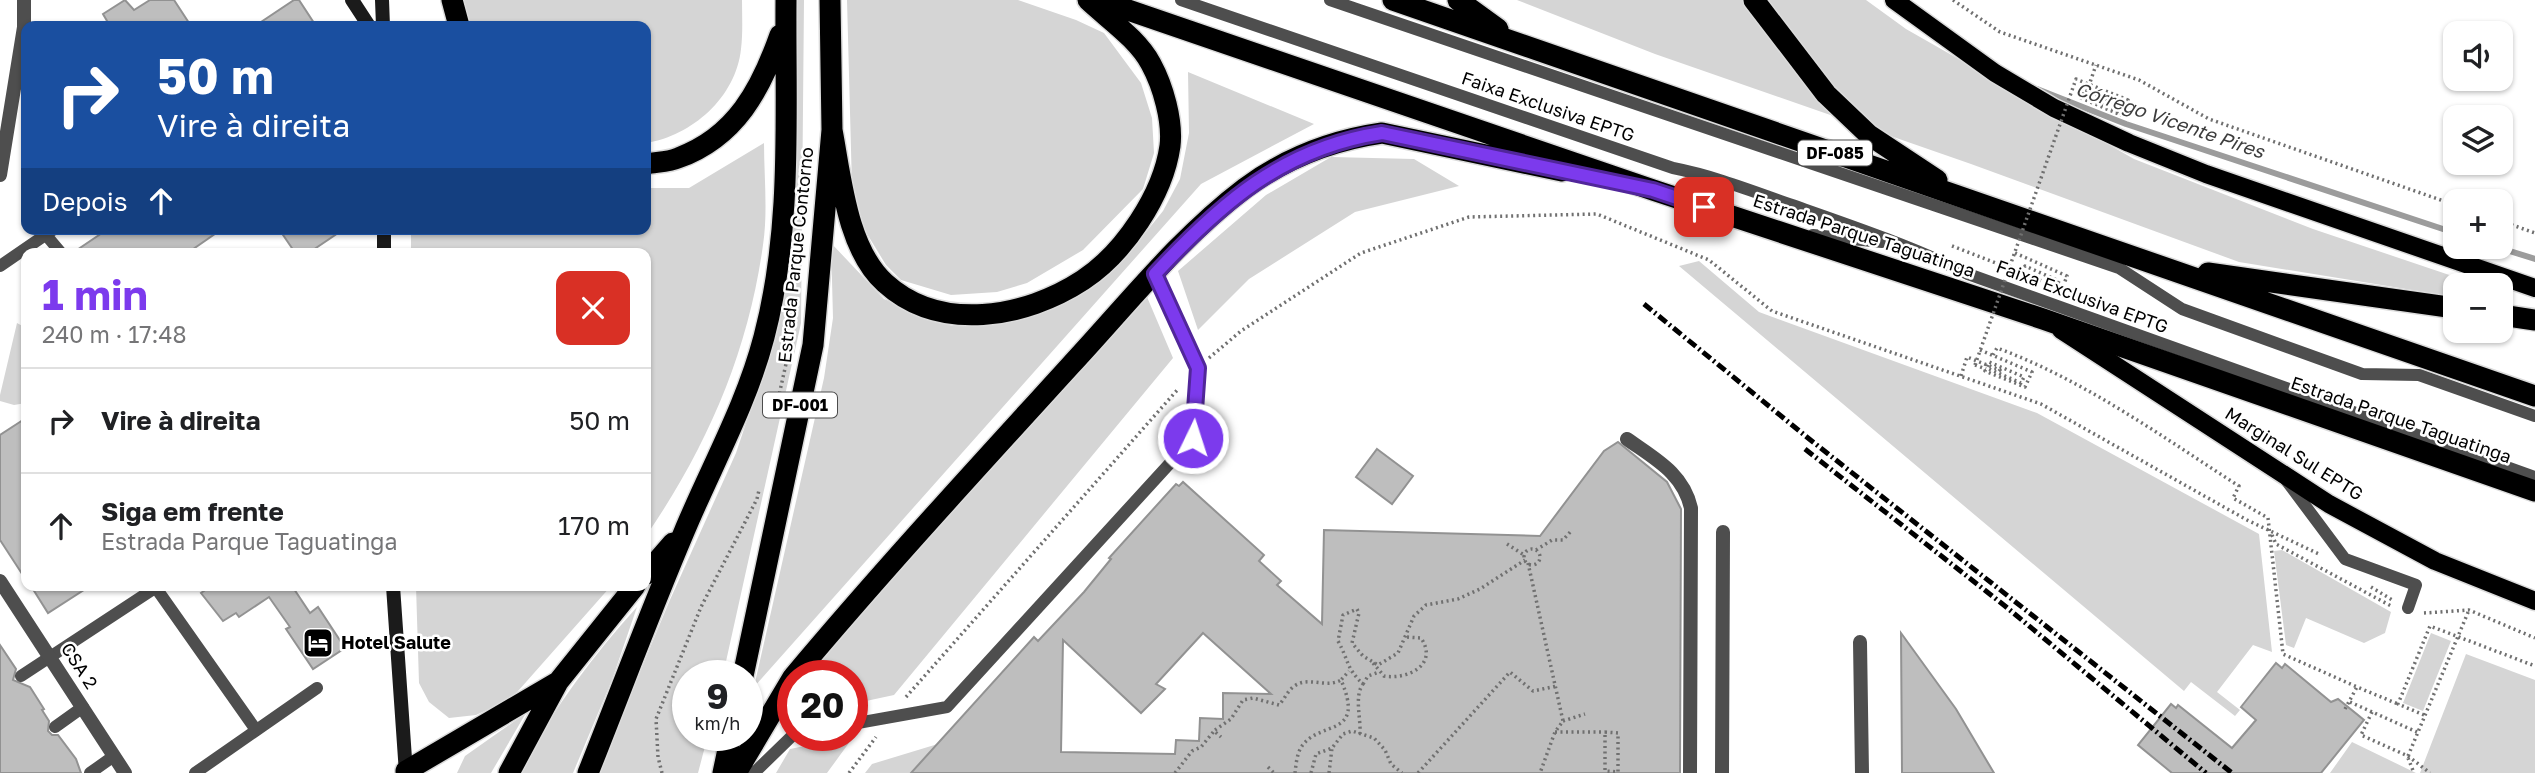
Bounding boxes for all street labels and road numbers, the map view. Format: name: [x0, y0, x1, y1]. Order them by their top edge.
street label: Faixa Exclusiva EPTG: [1459, 66, 1638, 146]
road number: DF-085: [1798, 140, 1872, 166]
street label: Estrada Parque Contorno: [773, 146, 817, 364]
street label: Estrada Parque Taguatinga: [1751, 189, 1978, 281]
street label: Faixa Exclusiva EPTG: [1993, 255, 2171, 337]
street label: Estrada Parque Taguatinga: [2288, 371, 2515, 467]
road number: DF-001: [763, 392, 837, 418]
street label: Marginal Sul EPTG: [2221, 402, 2368, 505]
street label: CSA 2: [57, 638, 103, 693]

